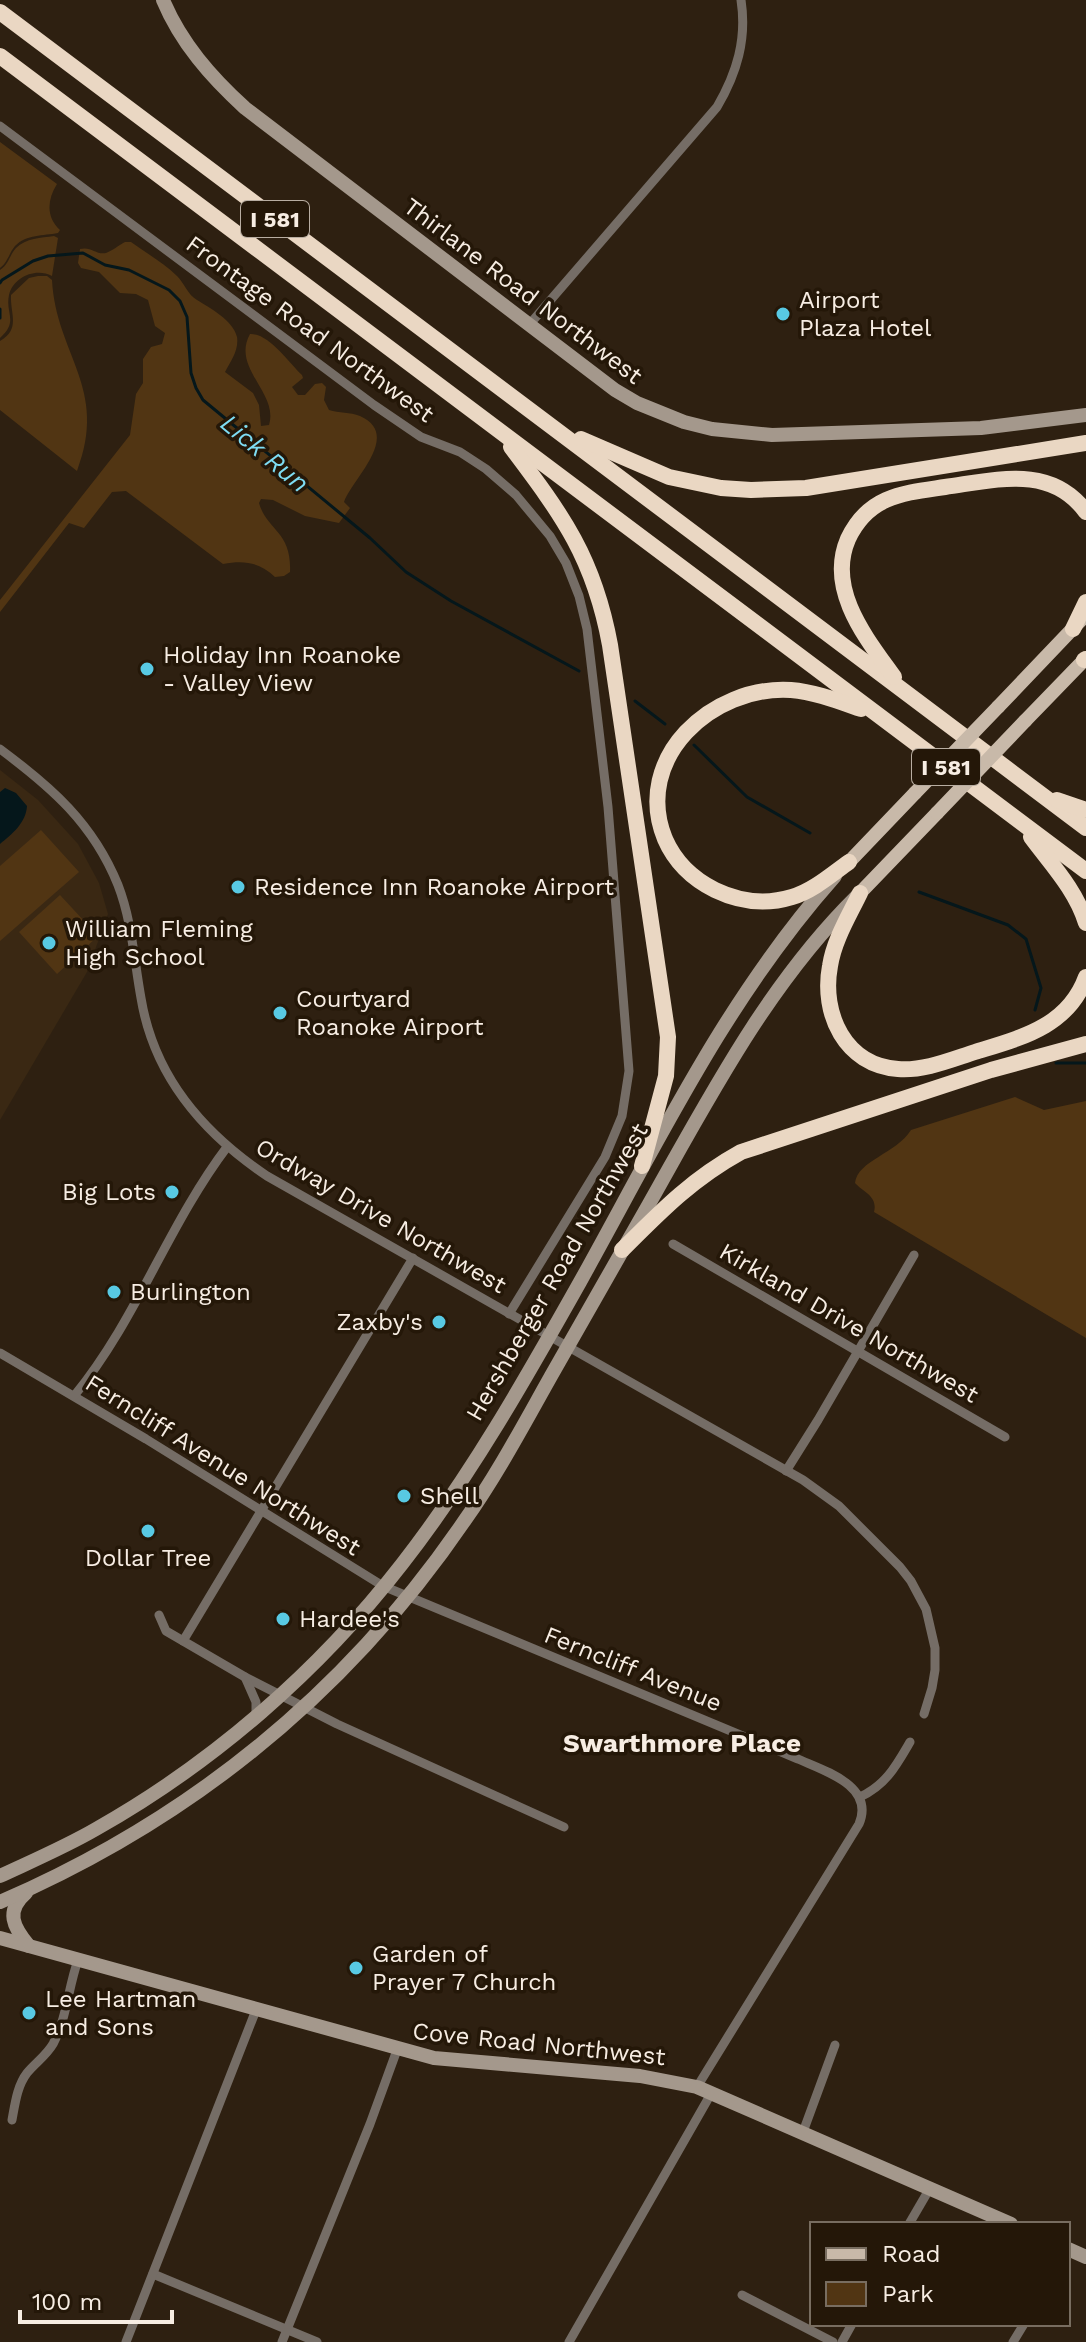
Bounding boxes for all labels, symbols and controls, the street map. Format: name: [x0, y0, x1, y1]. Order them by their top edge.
street label: Thirlane Road Northwest: [398, 192, 648, 390]
road number: I 581: [241, 201, 309, 237]
street label: Frontage Road Northwest: [181, 230, 439, 428]
place label: Airport Plaza Hotel: [799, 286, 932, 342]
marker: Airport Plaza Hotel: [774, 305, 792, 323]
water label: Lick Run: [215, 408, 315, 498]
place label: Holiday Inn Roanoke - Valley View: [163, 641, 401, 697]
marker: Holiday Inn Roanoke - Valley View: [138, 660, 156, 678]
road number: I 581: [912, 749, 980, 785]
place label: Residence Inn Roanoke Airport: [254, 873, 614, 901]
marker: Residence Inn Roanoke Airport: [229, 878, 247, 896]
place label: William Fleming High School: [65, 915, 253, 971]
marker: William Fleming High School: [40, 934, 58, 952]
place label: Courtyard Roanoke Airport: [296, 985, 484, 1041]
marker: Courtyard Roanoke Airport: [271, 1004, 289, 1022]
street label: Hershberger Road Northwest: [460, 1118, 654, 1426]
street label: Ordway Drive Northwest: [251, 1133, 511, 1299]
place label: Big Lots: [62, 1178, 156, 1206]
marker: Big Lots: [163, 1183, 181, 1201]
street label: Kirkland Drive Northwest: [715, 1237, 983, 1409]
place label: Burlington: [130, 1278, 251, 1306]
marker: Burlington: [105, 1283, 123, 1301]
place label: Zaxby's: [336, 1308, 423, 1336]
marker: Zaxby's: [430, 1313, 448, 1331]
street label: Ferncliff Avenue Northwest: [80, 1369, 366, 1561]
place label: Shell: [420, 1482, 479, 1510]
marker: Shell: [395, 1487, 413, 1505]
marker: Dollar Tree: [139, 1522, 157, 1540]
place label: Dollar Tree: [85, 1544, 211, 1572]
place label: Hardee's: [299, 1605, 400, 1633]
marker: Hardee's: [274, 1610, 292, 1628]
street label: Ferncliff Avenue: [540, 1621, 726, 1717]
district label: Swarthmore Place: [563, 1728, 801, 1758]
place label: Garden of Prayer 7 Church: [372, 1940, 556, 1996]
marker: Garden of Prayer 7 Church: [347, 1959, 365, 1977]
place label: Lee Hartman and Sons: [45, 1985, 196, 2041]
marker: Lee Hartman and Sons: [20, 2004, 38, 2022]
street label: Cove Road Northwest: [411, 2017, 667, 2071]
legend: [810, 2222, 1070, 2326]
text: Road: [882, 2240, 941, 2268]
scale bar: [20, 2274, 172, 2324]
text: Park: [882, 2280, 934, 2308]
text: 100 m: [32, 2288, 102, 2316]

